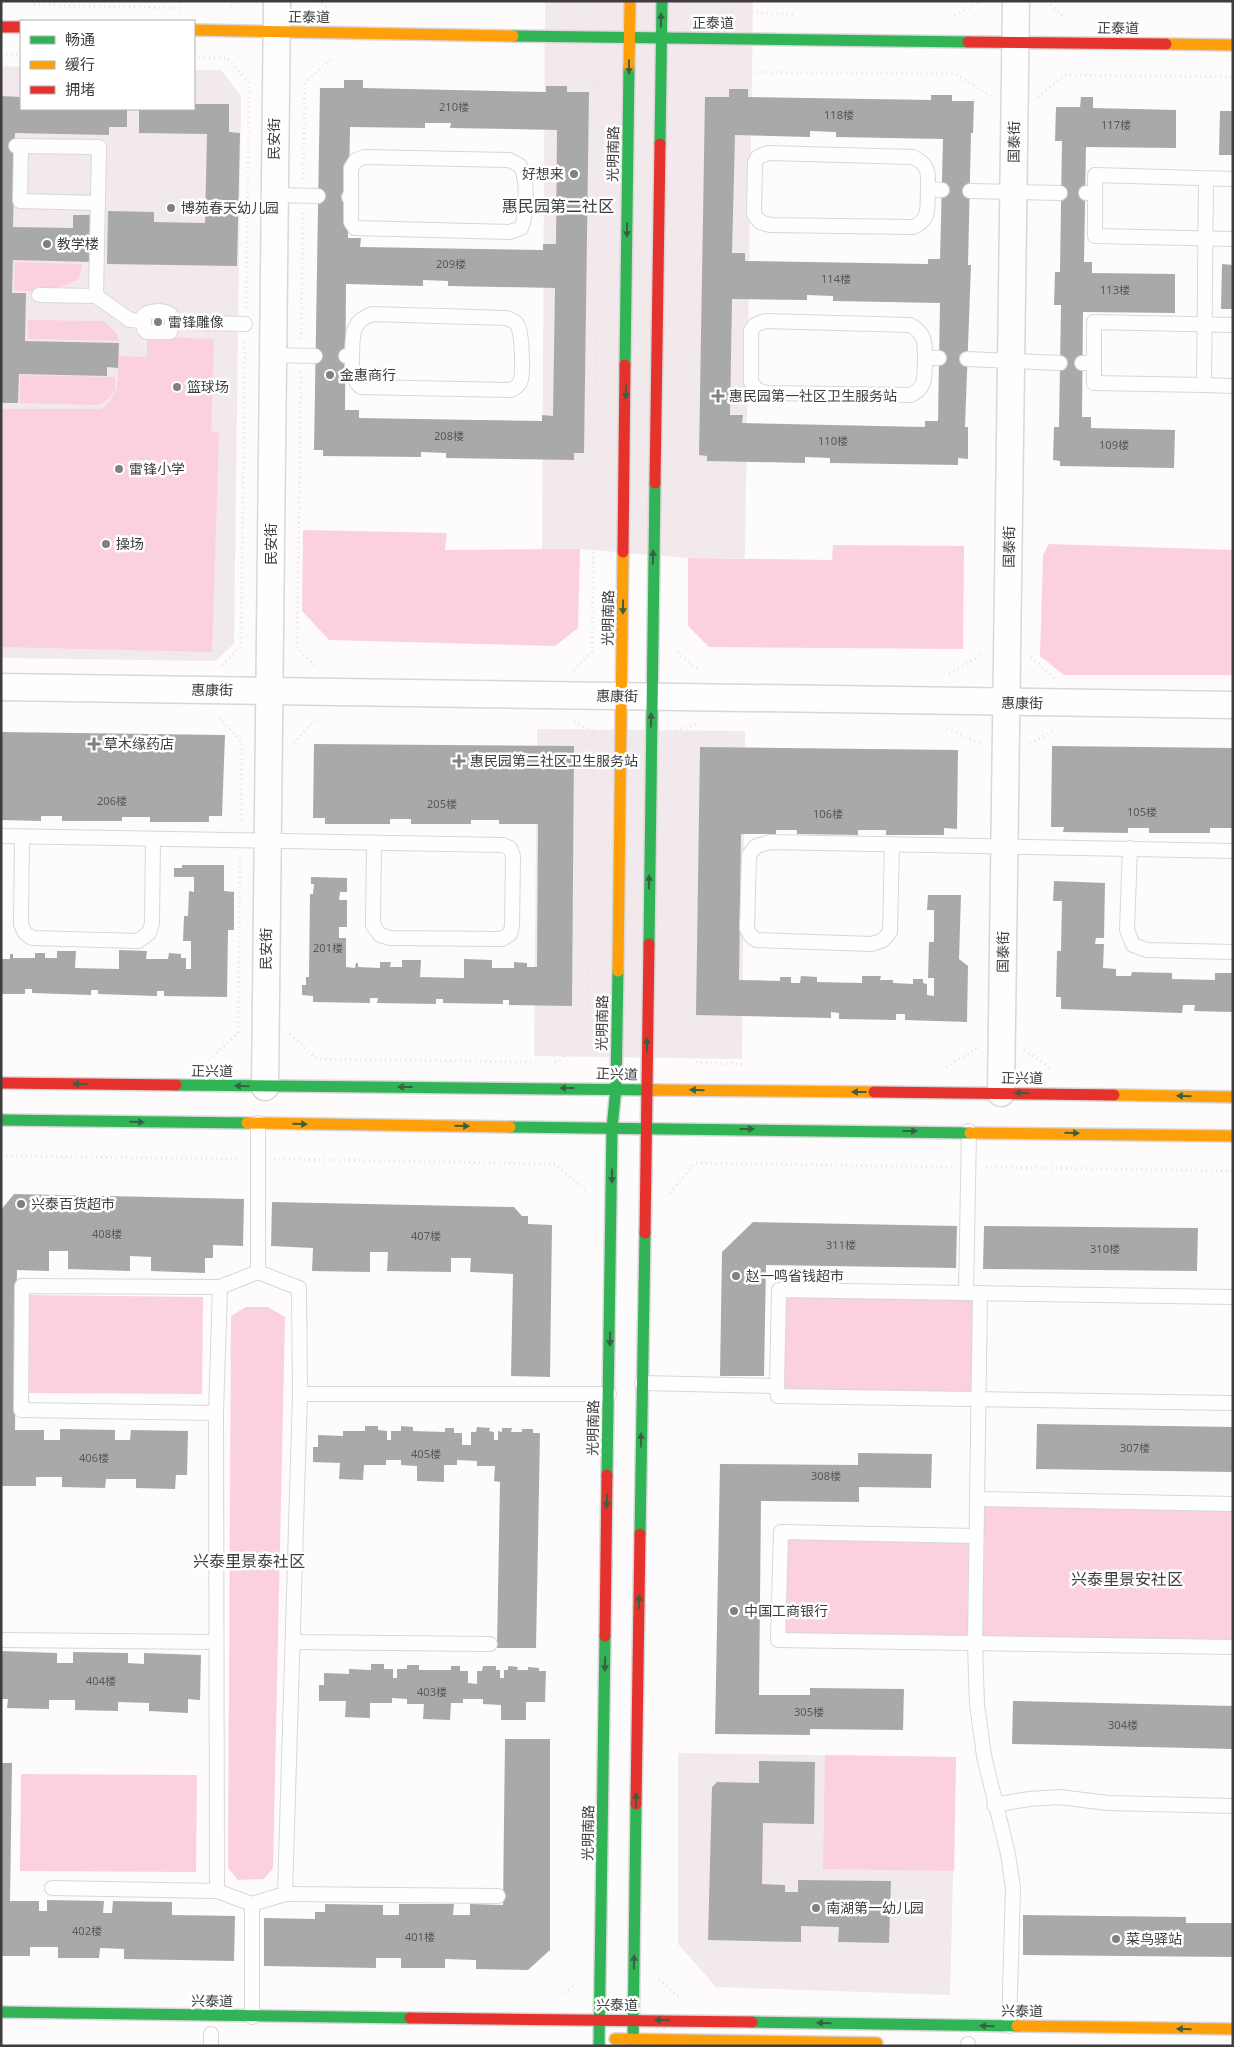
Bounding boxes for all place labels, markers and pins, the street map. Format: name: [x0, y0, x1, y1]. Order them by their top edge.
place label: 好想来: [522, 164, 564, 183]
marker: 好想来: [568, 168, 580, 180]
place label: 博苑春天幼儿园: [181, 198, 279, 217]
marker: 博苑春天幼儿园: [165, 202, 177, 214]
place label: 教学楼: [57, 234, 99, 253]
marker: 教学楼: [41, 238, 53, 250]
place label: 雷锋雕像: [168, 312, 224, 331]
marker: 雷锋雕像: [152, 316, 164, 328]
place label: 金惠商行: [340, 365, 396, 384]
marker: 金惠商行: [324, 369, 336, 381]
place label: 篮球场: [187, 377, 229, 396]
marker: 篮球场: [171, 381, 183, 393]
place label: 惠民园第一社区卫生服务站: [729, 386, 897, 405]
marker: 惠民园第一社区卫生服务站: [711, 389, 725, 403]
place label: 雷锋小学: [129, 459, 185, 478]
marker: 雷锋小学: [113, 463, 125, 475]
place label: 操场: [116, 534, 144, 553]
marker: 操场: [100, 538, 112, 550]
place label: 草木缘药店: [104, 734, 174, 753]
marker: 草木缘药店: [88, 738, 100, 750]
place label: 惠民园第二社区卫生服务站: [470, 751, 638, 770]
marker: 惠民园第二社区卫生服务站: [452, 754, 466, 768]
place label: 兴泰百货超市: [31, 1194, 115, 1213]
marker: 兴泰百货超市: [15, 1198, 27, 1210]
place label: 赵一鸣省钱超市: [745, 1266, 844, 1285]
marker: 赵一鸣省钱超市: [730, 1270, 742, 1282]
place label: 中国工商银行: [744, 1601, 828, 1620]
marker: 中国工商银行: [728, 1605, 740, 1617]
place label: 南湖第一幼儿园: [826, 1898, 924, 1917]
marker: 南湖第一幼儿园: [810, 1902, 822, 1914]
place label: 菜鸟驿站: [1126, 1929, 1182, 1948]
marker: 菜鸟驿站: [1110, 1933, 1122, 1945]

